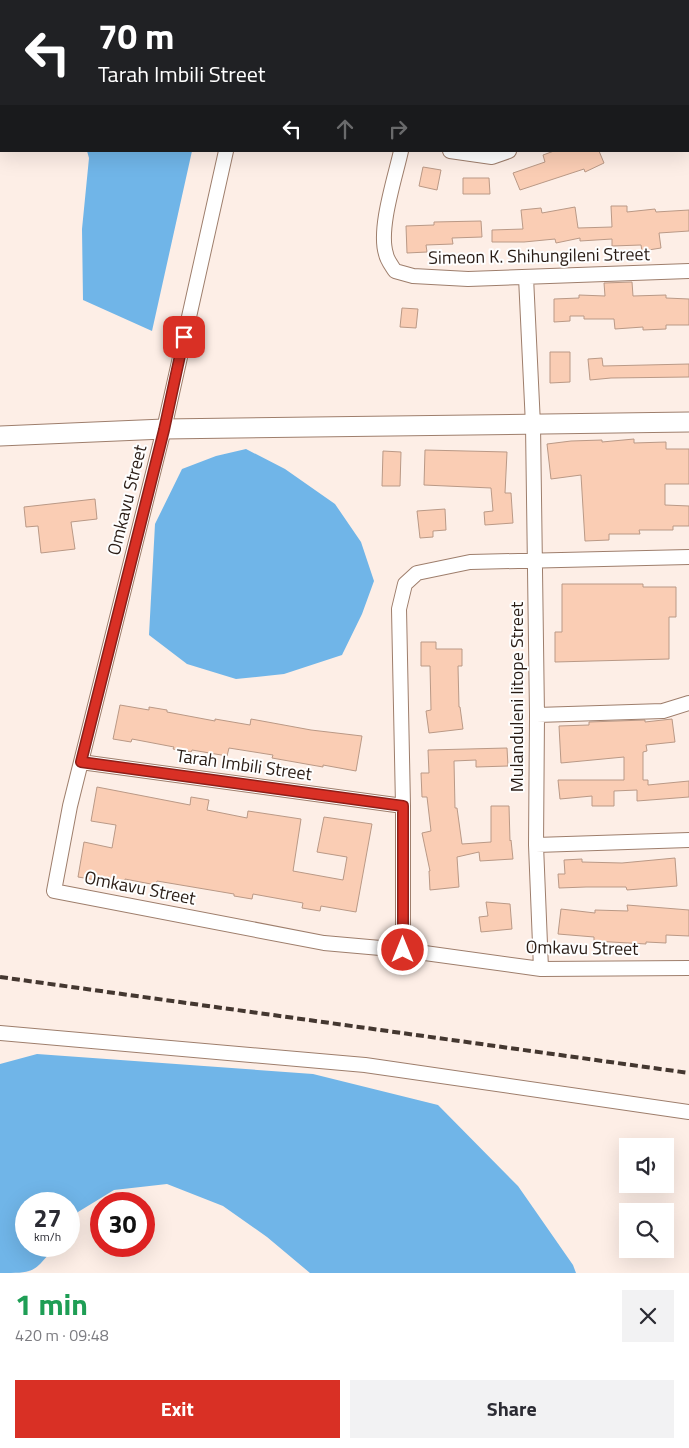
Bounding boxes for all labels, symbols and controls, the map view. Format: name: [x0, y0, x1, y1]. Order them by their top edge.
text: 70 m: [98, 9, 174, 63]
icon: left: [15, 20, 80, 85]
text: Tarah Imbili Street: [98, 57, 266, 91]
icon: left: [278, 115, 306, 143]
icon: ahead: [331, 115, 359, 143]
icon: right: [384, 115, 412, 143]
street label: Simeon K. Shihungileni Street: [428, 240, 651, 271]
pin: [163, 316, 205, 358]
icon: arrive: [170, 323, 198, 351]
street label: Omkavu Street: [100, 441, 153, 558]
street label: Mulanduleni Iitope Street: [503, 601, 530, 792]
street label: Tarah Imbili Street: [174, 742, 315, 788]
street label: Omkavu Street: [82, 863, 199, 912]
position arrow: [376, 923, 428, 975]
street label: Omkavu Street: [525, 933, 639, 962]
map controls: [619, 1138, 674, 1258]
button: sound: [619, 1138, 674, 1193]
speed limit sign: 30: [90, 1192, 155, 1257]
text: 27: [33, 1199, 62, 1237]
button: search: [619, 1203, 674, 1258]
text: km/h: [34, 1227, 61, 1246]
text: 1 min: [15, 1281, 88, 1327]
button: close: [622, 1290, 674, 1342]
text: 420 m · 09:48: [15, 1323, 109, 1347]
button: Exit: [15, 1380, 340, 1438]
button: Share: [350, 1380, 674, 1438]

